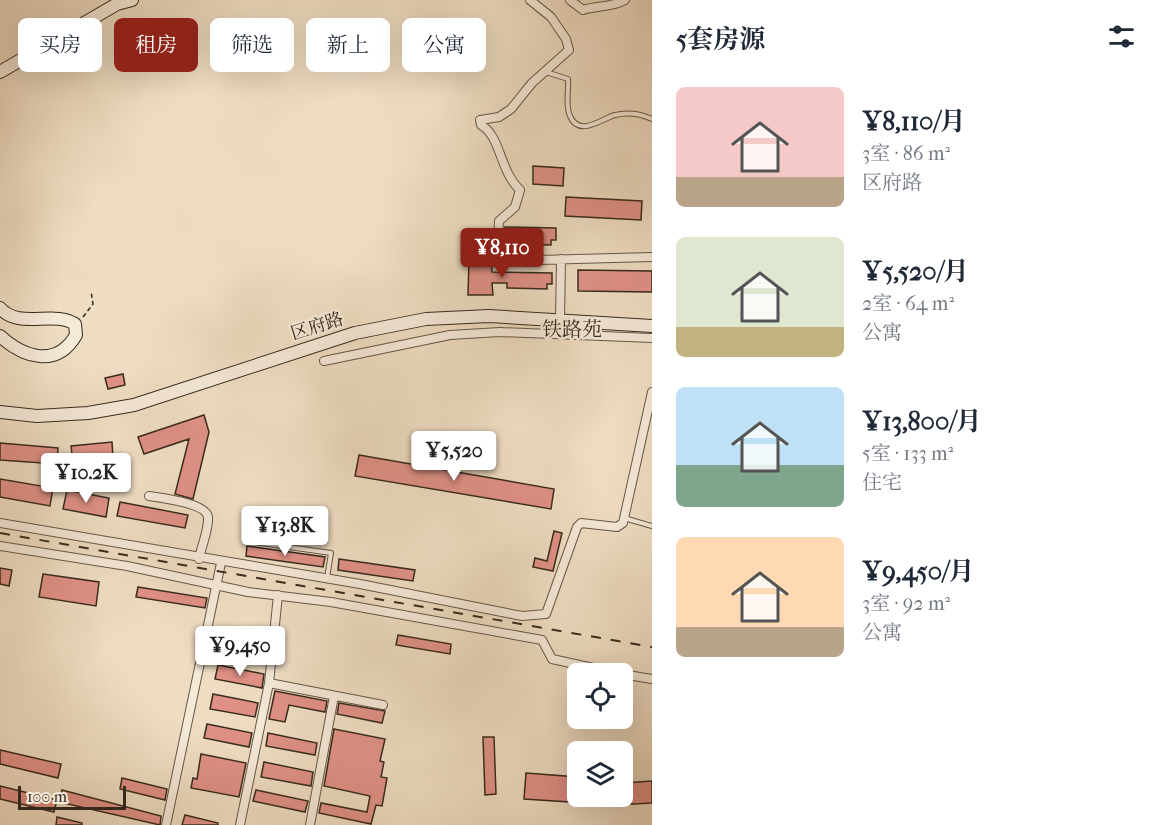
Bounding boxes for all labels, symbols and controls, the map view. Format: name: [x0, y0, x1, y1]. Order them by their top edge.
chip: 买房: [18, 18, 102, 72]
chip: 租房: [114, 18, 198, 72]
chip: 筛选: [210, 18, 294, 72]
chip: 新上: [306, 18, 390, 72]
chip: 公寓: [402, 18, 486, 72]
icon: filters: [1105, 20, 1138, 53]
text: 5套房源: [676, 24, 765, 55]
text: ¥8,110/月: [862, 106, 966, 137]
icon: home: [724, 111, 796, 183]
text: 3室 · 86 m²: [862, 142, 950, 165]
text: 区府路: [862, 171, 922, 194]
pin: ¥8,110: [453, 228, 551, 279]
text: ¥8,110: [475, 236, 529, 259]
text: ¥5,520/月: [862, 256, 969, 287]
icon: home: [724, 261, 796, 333]
text: 2室 · 64 m²: [862, 292, 954, 315]
street label: 区府路: [288, 309, 346, 344]
district label: 铁路苑: [542, 318, 602, 341]
text: 公寓: [862, 321, 902, 344]
text: ¥13,800/月: [862, 406, 982, 437]
icon: home: [724, 411, 796, 483]
pin: ¥5,520: [405, 431, 503, 482]
text: ¥5,520: [425, 439, 483, 462]
text: 5室 · 133 m²: [862, 442, 953, 465]
pin: ¥10.2K: [37, 453, 135, 504]
text: ¥10.2K: [55, 461, 117, 484]
text: 住宅: [862, 471, 902, 494]
pin: ¥13.8K: [236, 506, 334, 557]
text: ¥13.8K: [255, 514, 315, 537]
text: ¥9,450/月: [862, 556, 974, 587]
icon: home: [724, 561, 796, 633]
text: 3室 · 92 m²: [862, 592, 950, 615]
text: 公寓: [862, 621, 902, 644]
pin: ¥9,450: [191, 626, 289, 677]
text: ¥9,450: [209, 634, 271, 657]
map controls: [567, 663, 633, 807]
button: locate: [567, 663, 633, 729]
button: layers: [567, 741, 633, 807]
scale bar: [18, 783, 126, 810]
text: 100 m: [27, 787, 67, 806]

